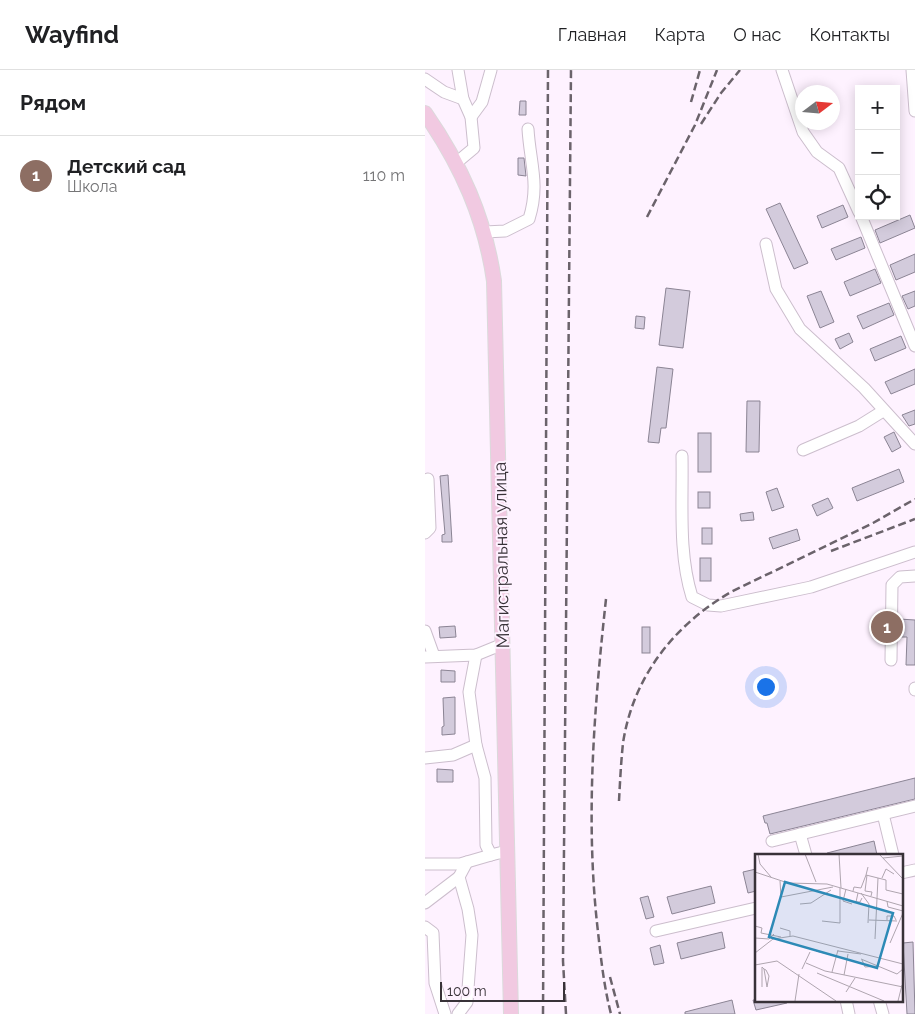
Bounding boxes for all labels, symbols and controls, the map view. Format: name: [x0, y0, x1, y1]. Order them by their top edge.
text: Wayfind: [25, 20, 119, 49]
text: Главная: [558, 24, 626, 45]
text: Карта: [654, 24, 705, 45]
text: О нас: [733, 24, 781, 45]
text: Контакты: [809, 24, 890, 45]
north arrow: [795, 85, 840, 130]
map controls: [855, 85, 900, 220]
button: +: [855, 85, 900, 130]
text: Рядом: [20, 90, 86, 115]
button: −: [855, 130, 900, 175]
text: Детский сад: [67, 155, 186, 177]
text: 1: [32, 166, 40, 185]
text: 110 m: [363, 166, 405, 185]
button: locate: [855, 175, 900, 220]
text: Школа: [67, 177, 117, 196]
street label: Магистральная улица: [489, 462, 513, 648]
pin: 1: [871, 608, 903, 646]
your location: [753, 674, 779, 700]
inset map: [755, 854, 903, 1002]
scale bar: [440, 979, 565, 1002]
text: 100 m: [447, 983, 487, 999]

